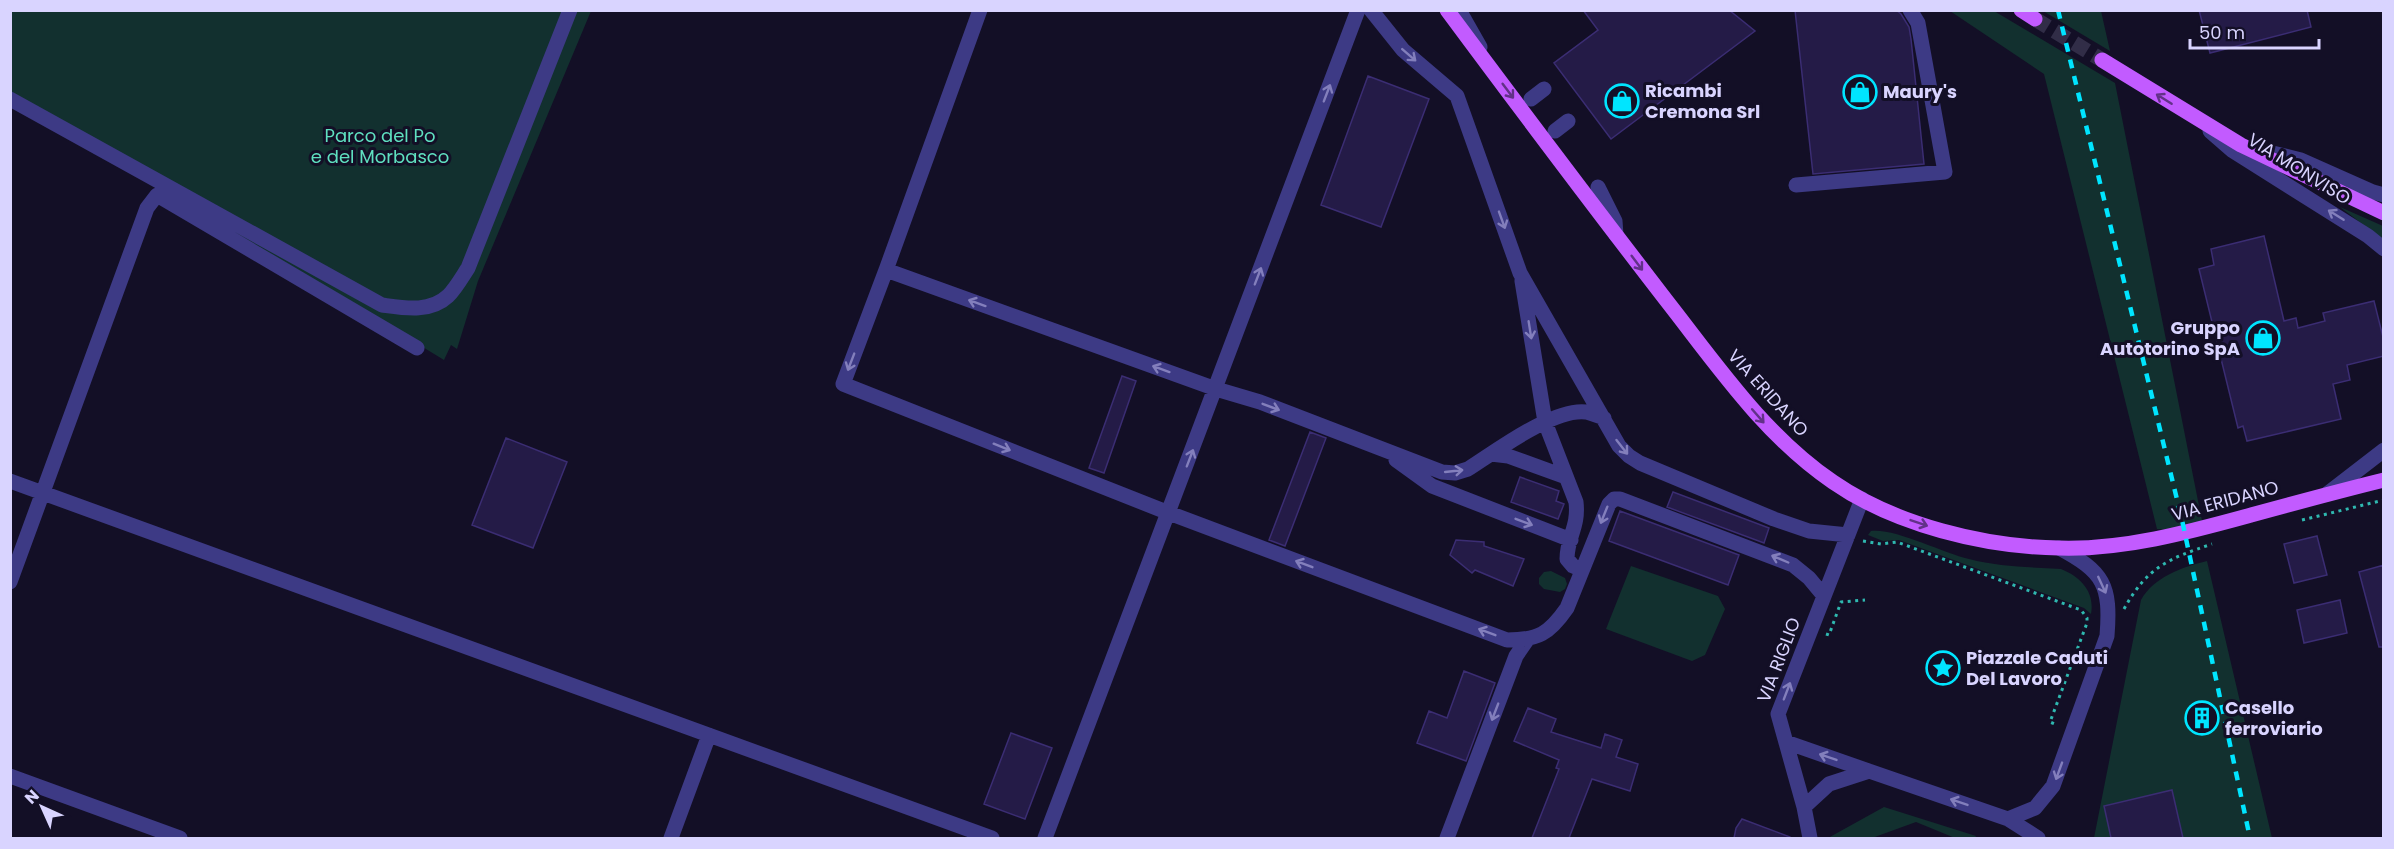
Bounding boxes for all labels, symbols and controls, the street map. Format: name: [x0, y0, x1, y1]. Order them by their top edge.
scale bar: [2190, 12, 2319, 50]
text: 50 m: [2199, 20, 2245, 45]
one-way arrow: [1401, 48, 1416, 62]
shop icon: Maury's: [1842, 74, 1878, 110]
place label: Ricambi Cremona Srl: [1645, 78, 1760, 124]
place label: Maury's: [1883, 79, 1957, 104]
one-way arrow: [1501, 82, 1514, 98]
shop icon: Ricambi Cremona Srl: [1604, 83, 1640, 119]
one-way arrow: [1322, 85, 1333, 103]
one-way arrow: [2156, 93, 2173, 105]
park label: Parco del Po e del Morbasco: [311, 123, 449, 169]
street label: VIA MONVISO: [2243, 127, 2356, 210]
one-way arrow: [2328, 209, 2345, 221]
one-way arrow: [1497, 210, 1508, 229]
one-way arrow: [1631, 255, 1643, 271]
one-way arrow: [1254, 267, 1265, 286]
one-way arrow: [968, 297, 987, 308]
place label: Gruppo Autotorino SpA: [2100, 315, 2240, 361]
one-way arrow: [1524, 320, 1535, 340]
shop icon: Gruppo Autotorino SpA: [2245, 320, 2281, 356]
street label: VIA ERIDANO: [1722, 343, 1814, 442]
one-way arrow: [845, 352, 856, 371]
one-way arrow: [1152, 363, 1171, 374]
one-way arrow: [1262, 402, 1280, 413]
one-way arrow: [1751, 408, 1765, 423]
one-way arrow: [1615, 439, 1628, 455]
one-way arrow: [992, 442, 1010, 453]
one-way arrow: [1185, 450, 1196, 468]
one-way arrow: [1444, 465, 1463, 476]
street label: VIA ERIDANO: [2169, 474, 2281, 527]
one-way arrow: [1598, 505, 1609, 523]
one-way arrow: [1514, 517, 1532, 528]
one-way arrow: [1909, 518, 1928, 529]
one-way arrow: [1771, 553, 1789, 564]
one-way arrow: [1295, 558, 1314, 569]
one-way arrow: [2097, 576, 2109, 594]
street label: VIA RIGLIO: [1751, 614, 1806, 706]
one-way arrow: [1478, 626, 1497, 637]
place label: Piazzale Caduti Del Lavoro: [1966, 645, 2108, 691]
place icon: Piazzale Caduti Del Lavoro: [1925, 650, 1961, 686]
one-way arrow: [1782, 682, 1793, 700]
place label: Casello ferroviario: [2225, 695, 2323, 741]
building icon: Casello ferroviario: [2184, 700, 2220, 736]
one-way arrow: [1489, 702, 1500, 721]
one-way arrow: [1819, 750, 1838, 761]
one-way arrow: [2052, 761, 2063, 780]
north arrow: [12, 777, 72, 837]
text: N: [19, 784, 44, 809]
one-way arrow: [1950, 796, 1969, 807]

